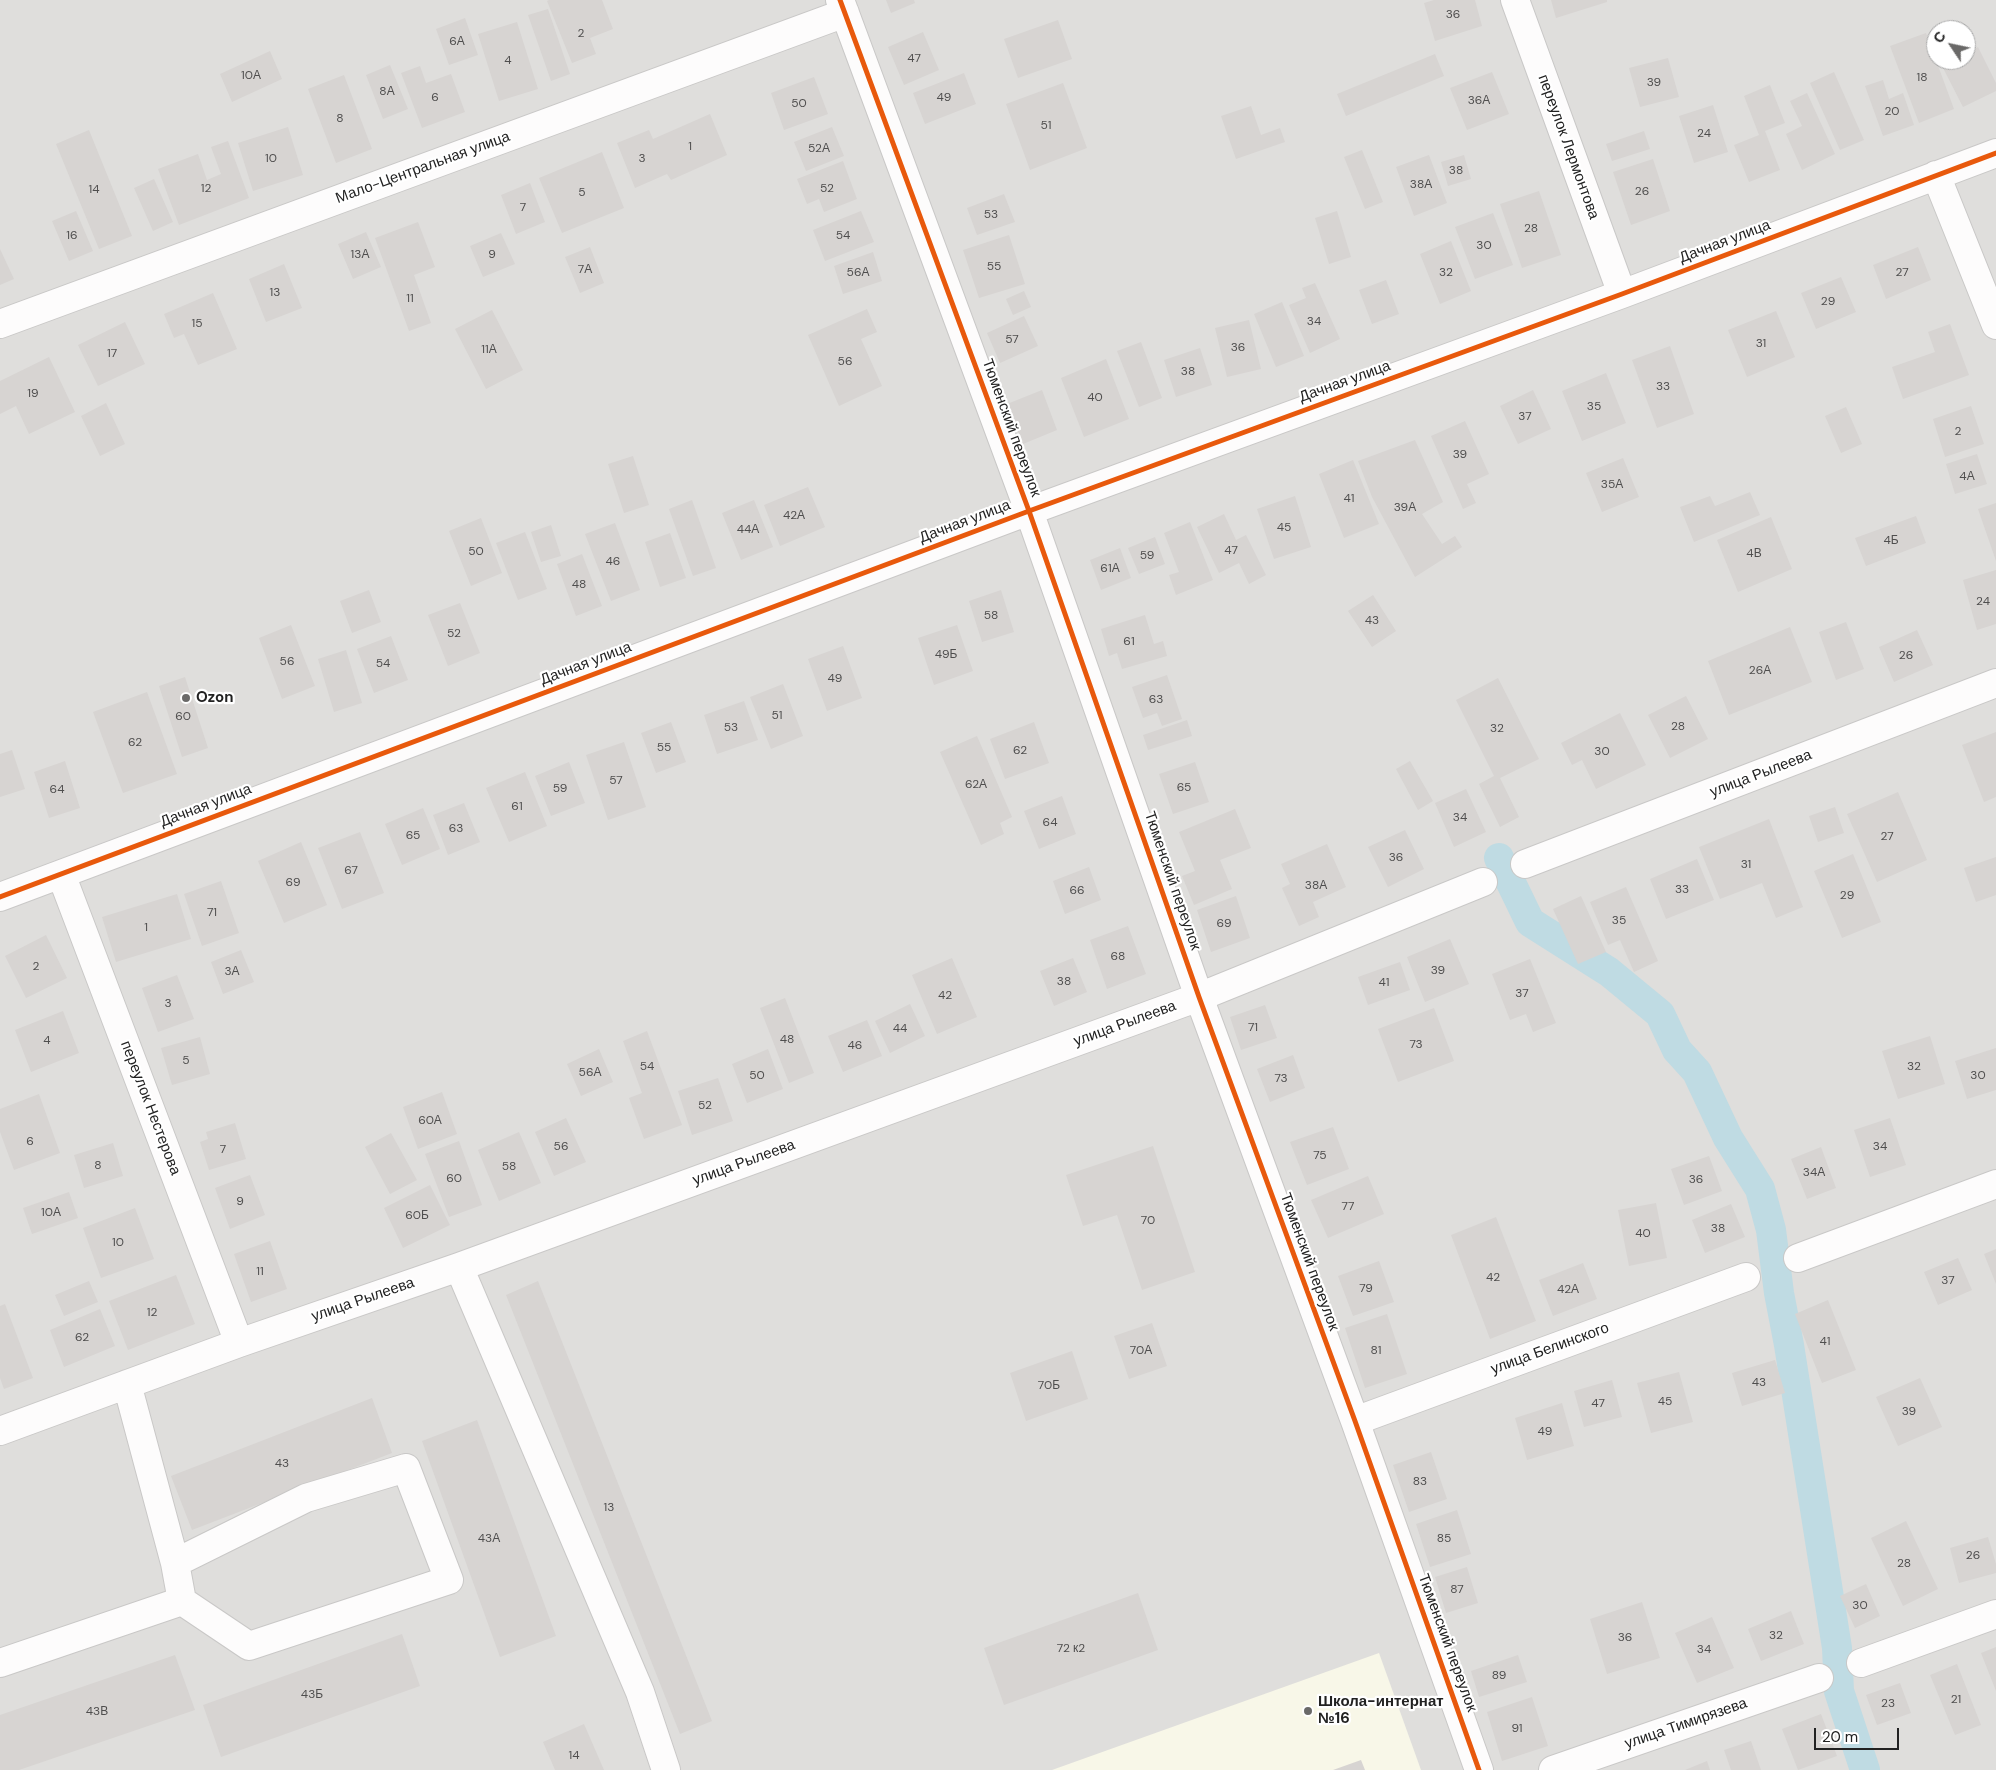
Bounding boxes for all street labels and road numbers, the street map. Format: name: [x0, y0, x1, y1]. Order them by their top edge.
street label: переулок Лермонтова: [1533, 72, 1603, 222]
street label: Мало-Центральная улица: [333, 128, 513, 208]
street label: Дачная улица: [1677, 216, 1773, 268]
street label: Тюменский переулок: [978, 357, 1044, 499]
street label: Дачная улица: [1297, 357, 1393, 407]
street label: Дачная улица: [917, 496, 1013, 548]
street label: Дачная улица: [538, 638, 634, 690]
street label: улица Рылеева: [1708, 746, 1814, 802]
street label: Дачная улица: [158, 780, 254, 832]
street label: Тюменский переулок: [1140, 809, 1204, 953]
street label: улица Рылеева: [1071, 997, 1179, 1051]
street label: переулок Нестерова: [116, 1038, 184, 1178]
street label: улица Рылеева: [690, 1136, 798, 1190]
street label: Тюменский переулок: [1276, 1191, 1342, 1333]
street label: улица Рылеева: [309, 1274, 417, 1326]
street label: улица Белинского: [1488, 1319, 1612, 1379]
street label: Тюменский переулок: [1414, 1572, 1480, 1714]
street label: улица Тимирязева: [1622, 1695, 1750, 1753]

